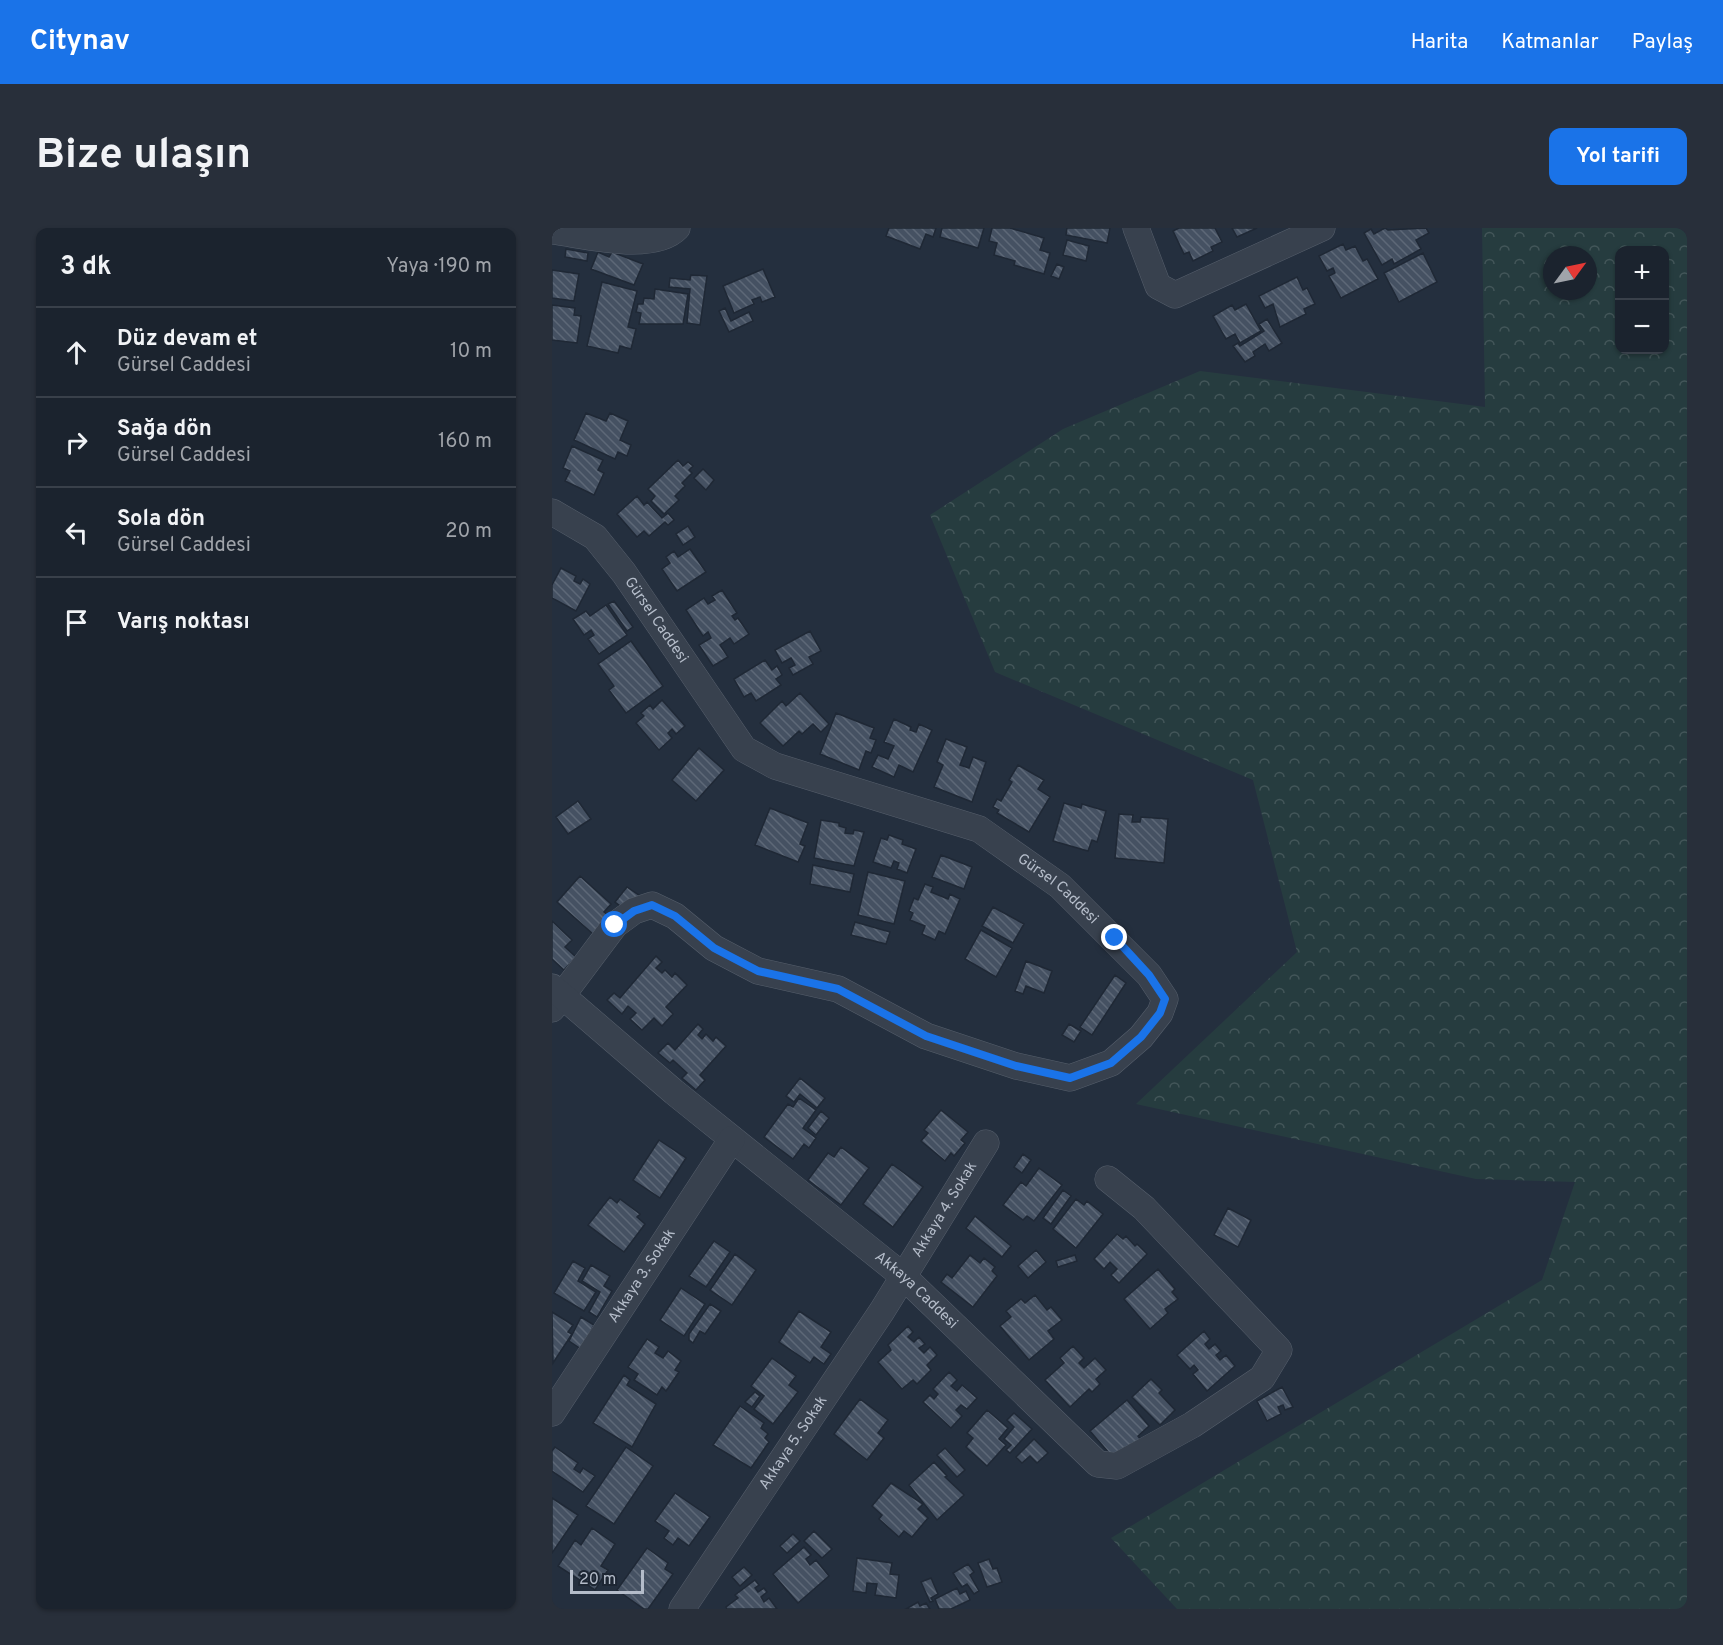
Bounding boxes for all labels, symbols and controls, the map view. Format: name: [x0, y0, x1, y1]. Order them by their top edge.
text: Citynav: [30, 24, 130, 60]
text: Harita: [1411, 29, 1468, 56]
text: Katmanlar: [1501, 29, 1599, 56]
text: Paylaş: [1632, 29, 1693, 56]
button: Yol tarifi: [1549, 128, 1687, 185]
text: Bize ulaşın: [36, 130, 251, 183]
north arrow: [1543, 246, 1597, 300]
map controls: [1615, 246, 1669, 354]
button: +: [1615, 246, 1669, 300]
text: 3 dk: [60, 251, 112, 284]
text: Yaya · 190 m: [386, 254, 492, 280]
button: −: [1615, 300, 1669, 354]
text: Düz devam et: [117, 326, 257, 353]
icon: ahead: [60, 336, 93, 369]
text: 10 m: [450, 339, 492, 365]
text: Gürsel Caddesi: [117, 353, 251, 379]
text: Sağa dön: [117, 416, 212, 443]
icon: right: [60, 426, 93, 459]
text: 160 m: [438, 429, 492, 455]
text: Gürsel Caddesi: [117, 443, 251, 469]
text: Sola dön: [117, 506, 205, 533]
icon: left: [60, 516, 93, 549]
text: 20 m: [445, 519, 492, 545]
text: Gürsel Caddesi: [117, 533, 251, 559]
street label: Gürsel Caddesi: [620, 573, 692, 667]
icon: arrive: [60, 606, 93, 639]
text: Varış noktası: [117, 609, 250, 636]
street label: Gürsel Caddesi: [1014, 849, 1102, 928]
route start: [601, 911, 627, 937]
route end: [1101, 924, 1127, 950]
street label: Akkaya 4. Sokak: [908, 1158, 982, 1261]
street label: Akkaya 3. Sokak: [604, 1225, 680, 1327]
street label: Akkaya Caddesi: [871, 1247, 962, 1333]
street label: Akkaya 5. Sokak: [755, 1392, 832, 1494]
scale bar: [570, 1567, 644, 1594]
text: 20 m: [579, 1570, 616, 1590]

